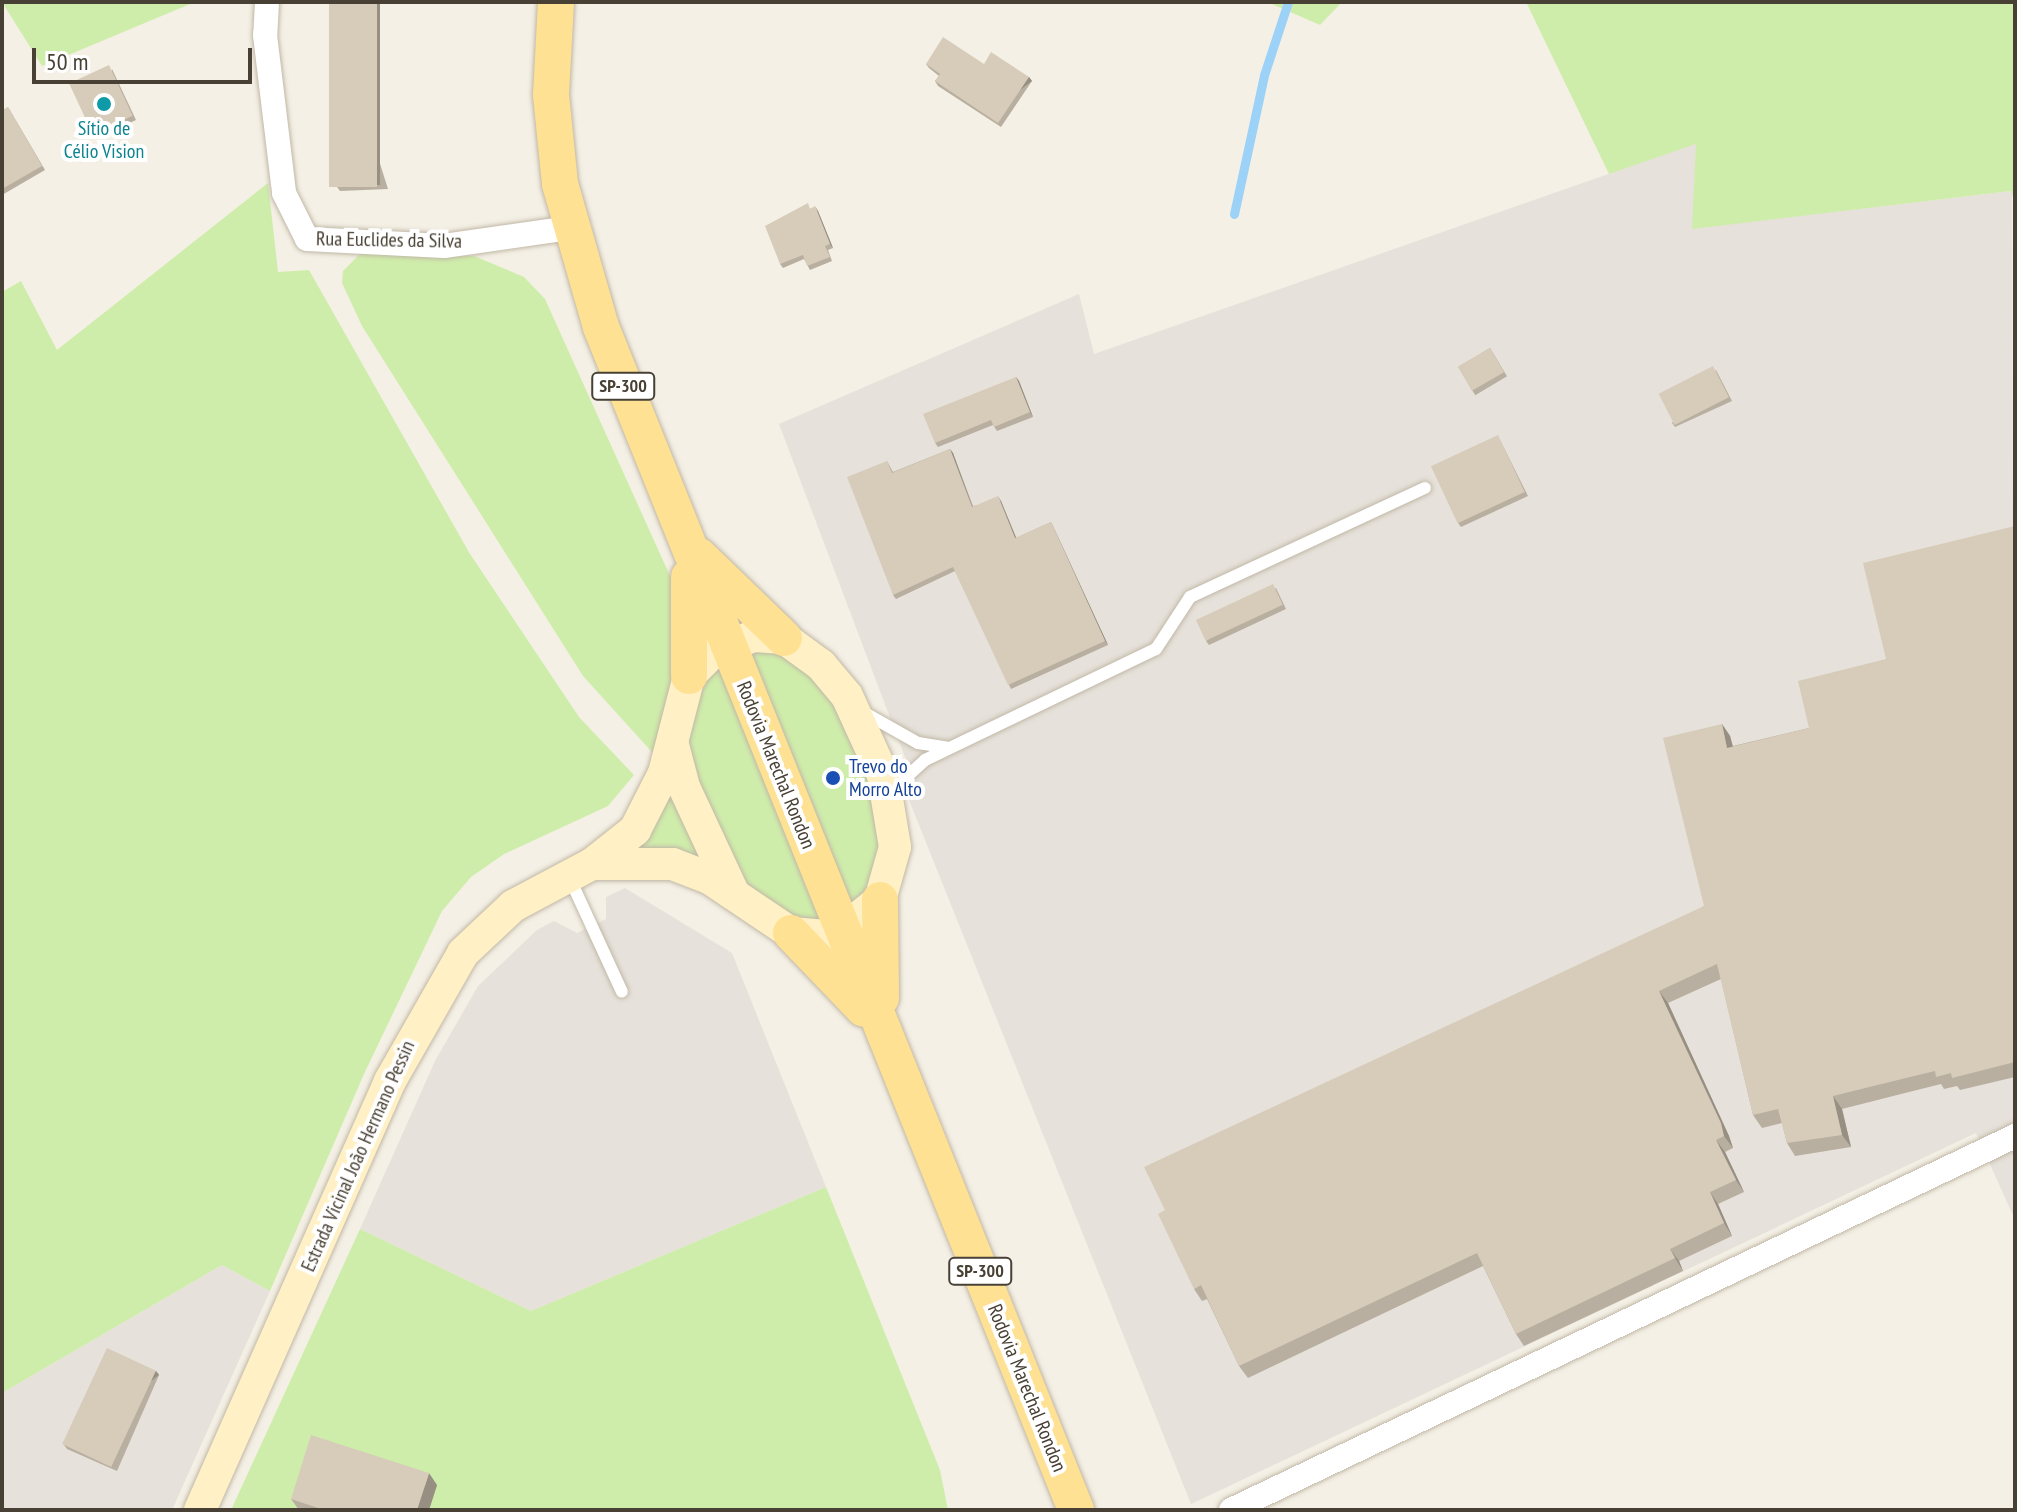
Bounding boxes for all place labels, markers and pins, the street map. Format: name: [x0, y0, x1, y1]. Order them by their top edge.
marker: Sítio de Célio Vision: [95, 95, 113, 113]
place label: Sítio de Célio Vision: [64, 116, 144, 163]
place label: Trevo do Morro Alto: [849, 754, 922, 801]
marker: Trevo do Morro Alto: [824, 769, 842, 787]

